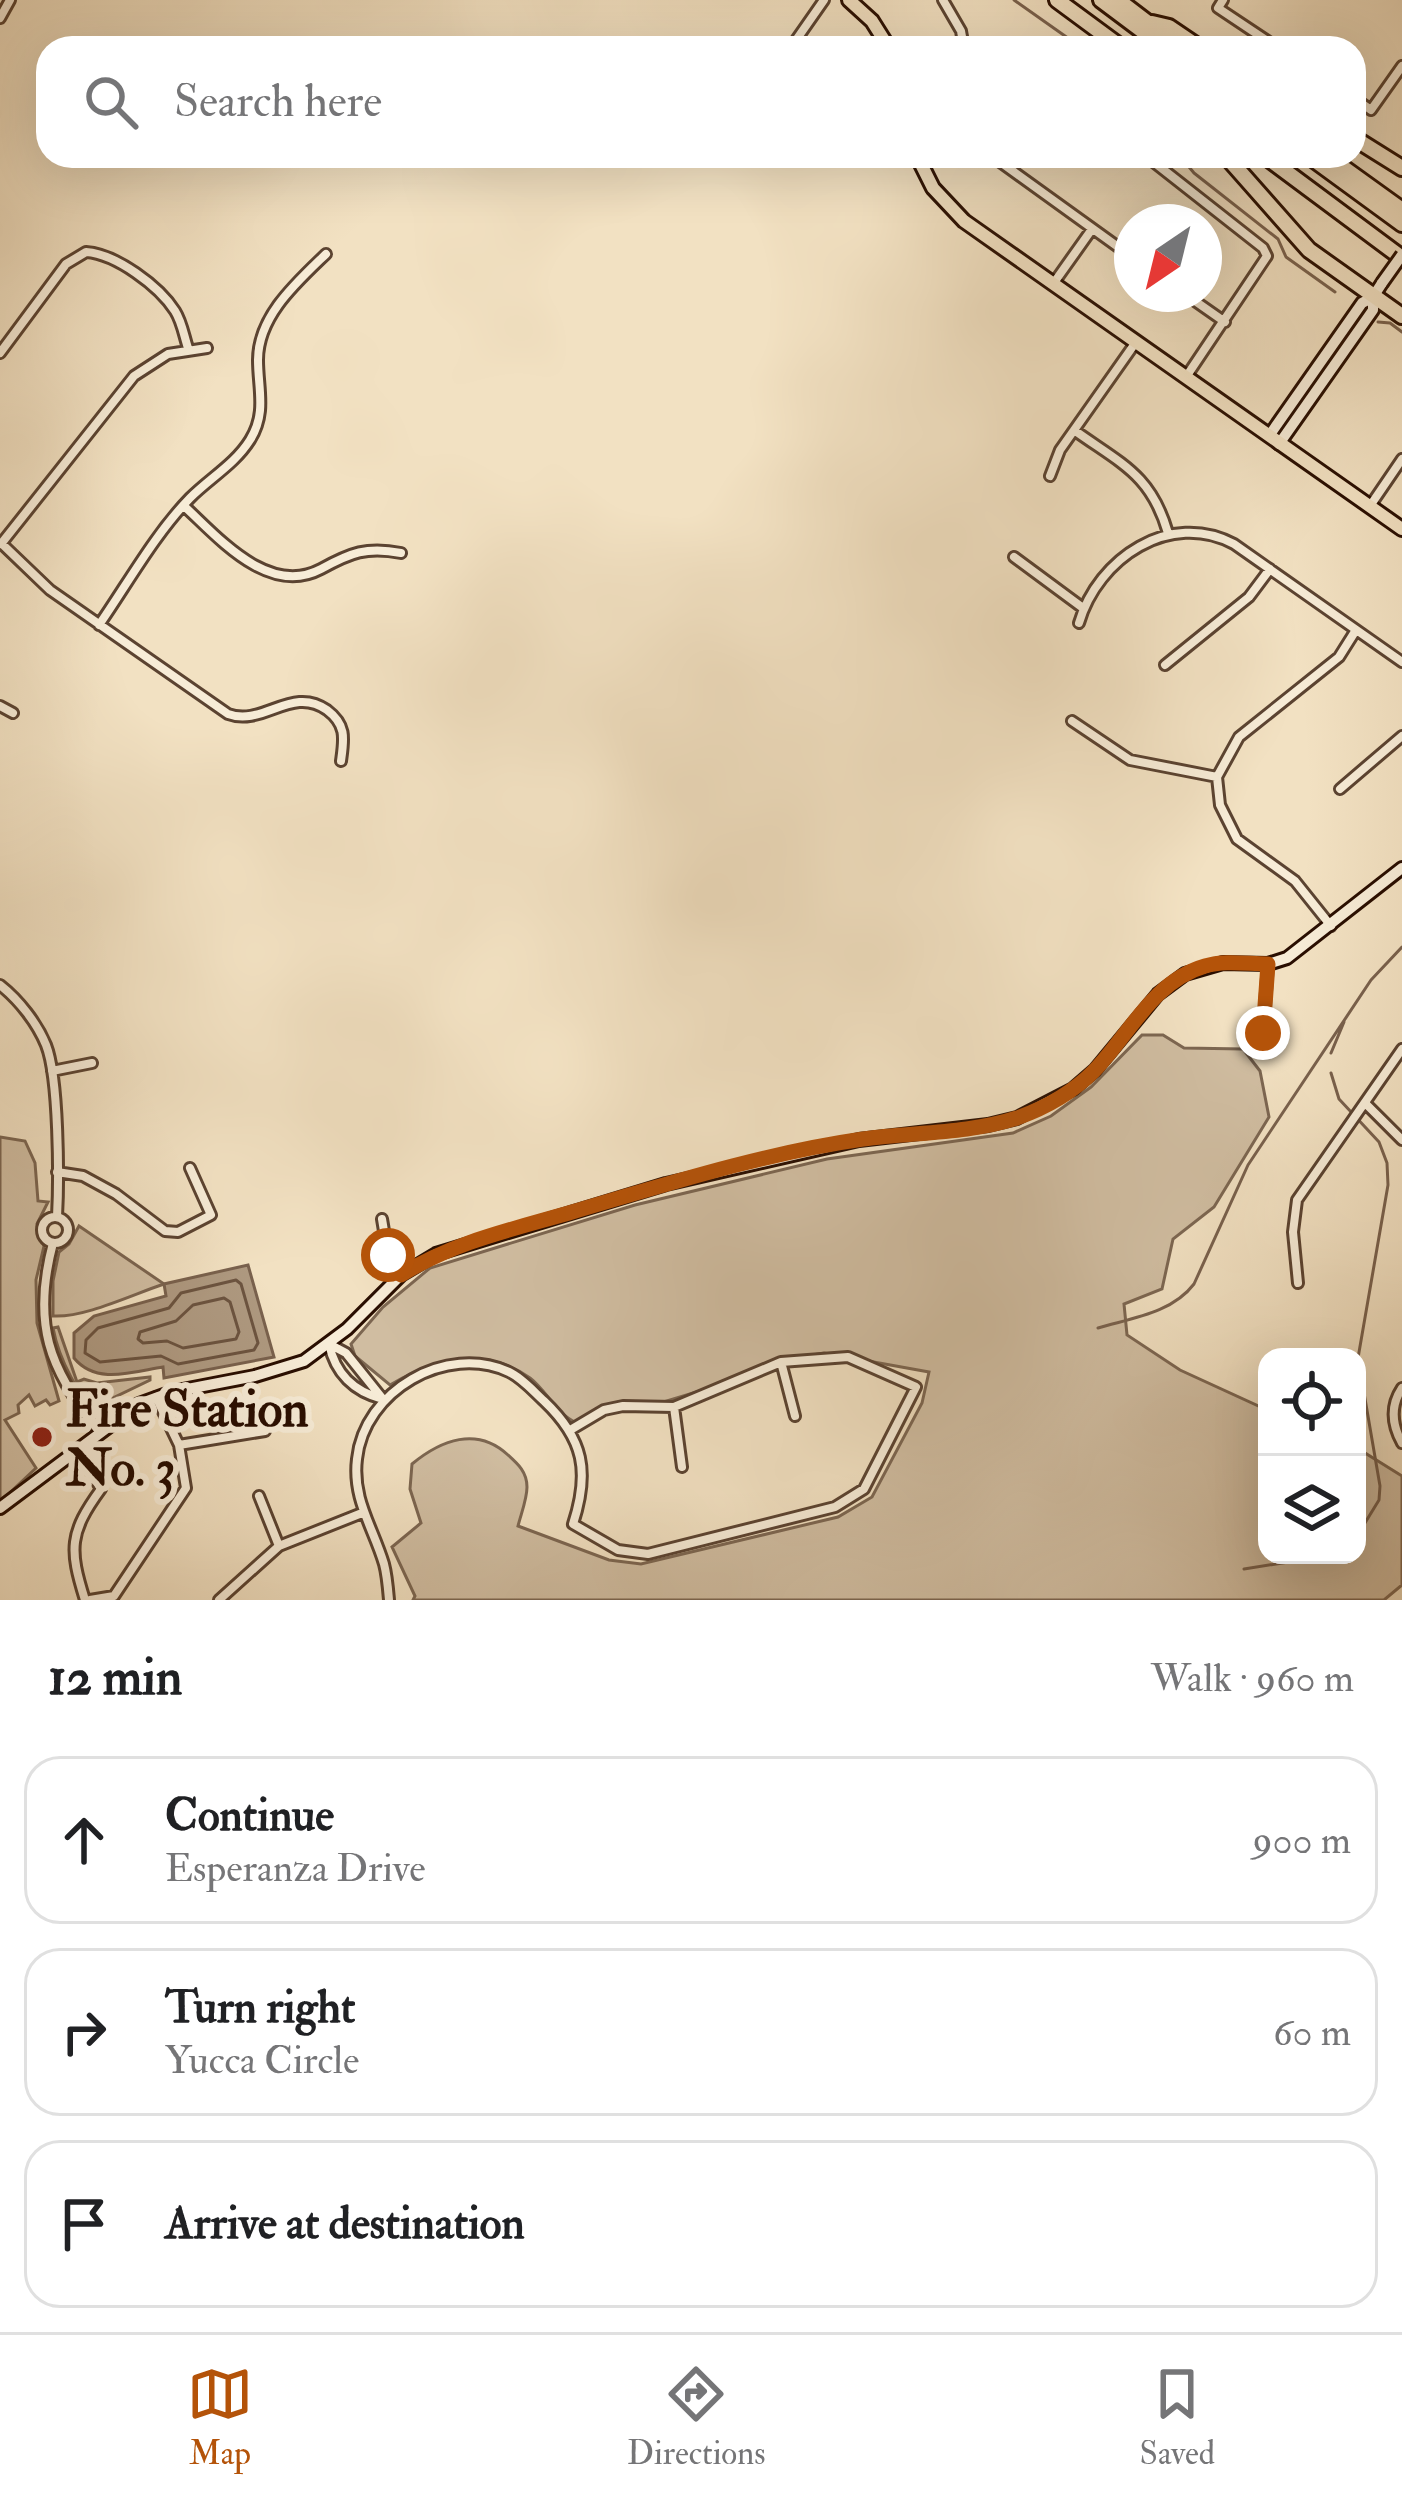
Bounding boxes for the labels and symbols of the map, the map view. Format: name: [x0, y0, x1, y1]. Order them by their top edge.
north arrow: [1114, 204, 1222, 312]
route end: [1236, 1006, 1290, 1060]
route start: [361, 1228, 415, 1282]
place label: Fire Station No. 3: [65, 1378, 309, 1501]
marker: Fire Station No. 3: [29, 1424, 55, 1450]

